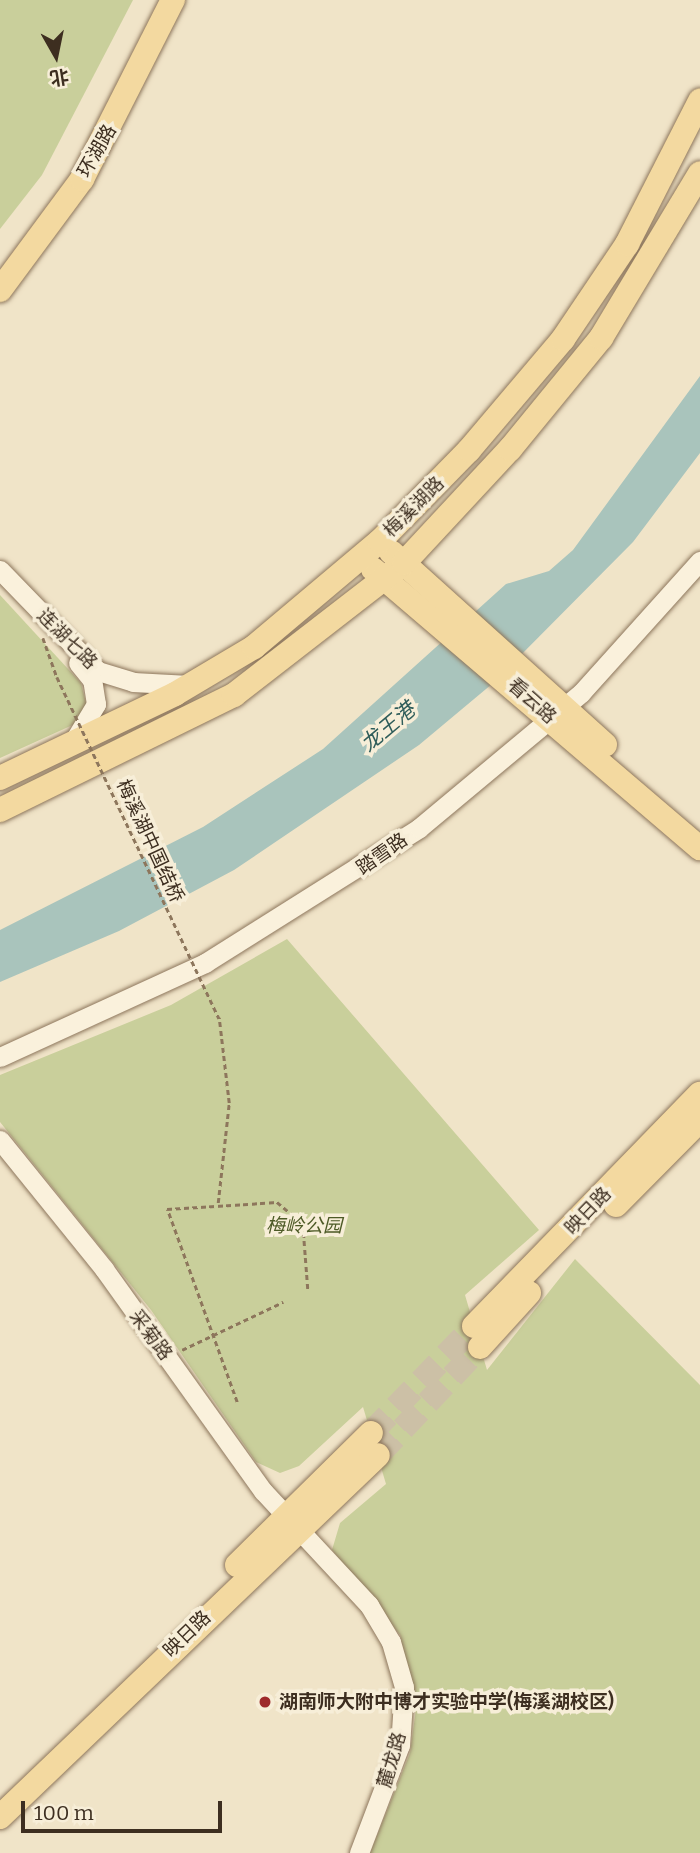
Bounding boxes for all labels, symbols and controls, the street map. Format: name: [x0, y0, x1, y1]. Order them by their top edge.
north arrow: [21, 21, 91, 91]
text: 北: [48, 64, 71, 90]
street label: 环湖路: [73, 121, 121, 181]
street label: 梅溪湖路: [379, 472, 449, 542]
street label: 连湖七路: [32, 604, 102, 674]
street label: 看云路: [503, 673, 561, 729]
water label: 龙王港: [356, 697, 420, 757]
street label: 梅溪湖中国结桥: [112, 776, 188, 906]
street label: 踏雪路: [352, 828, 412, 880]
street label: 映日路: [560, 1183, 616, 1239]
park label: 梅岭公园: [266, 1215, 342, 1237]
street label: 采菊路: [125, 1305, 177, 1365]
street label: 映日路: [159, 1606, 215, 1662]
place label: 湖南师大附中博才实验中学(梅溪湖校区): [279, 1691, 614, 1713]
marker: 湖南师大附中博才实验中学(梅溪湖校区): [257, 1694, 273, 1710]
street label: 麓龙路: [373, 1729, 411, 1791]
scale bar: [24, 1786, 226, 1830]
text: 100 m: [34, 1800, 94, 1826]

